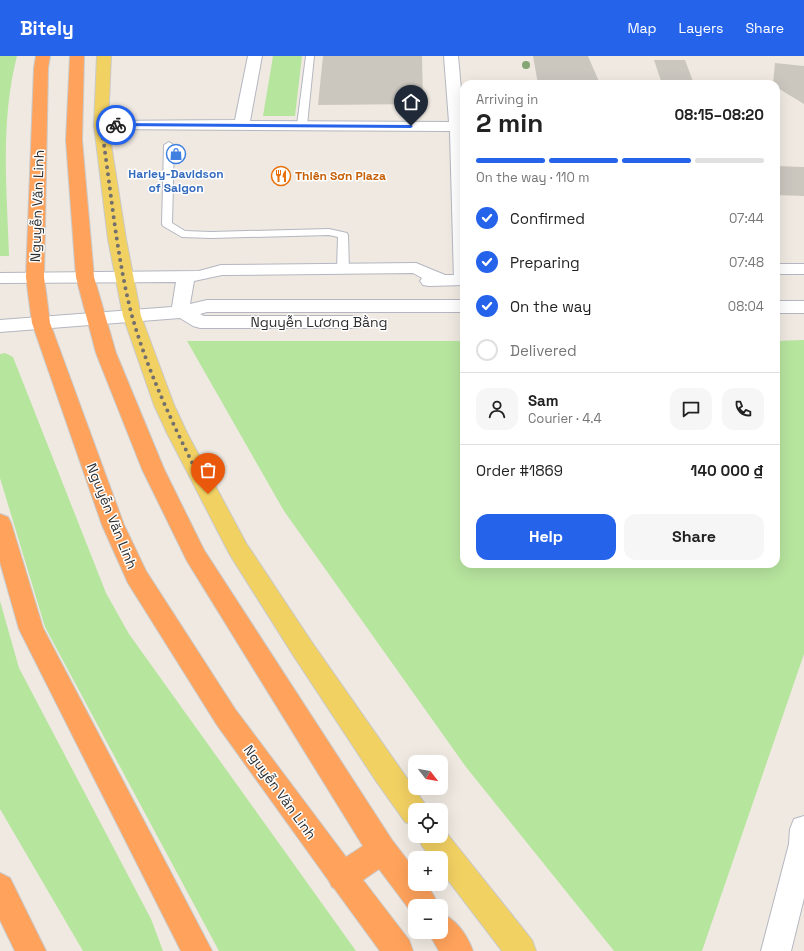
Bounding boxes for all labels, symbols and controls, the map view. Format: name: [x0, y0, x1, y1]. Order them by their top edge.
text: Bitely: [20, 16, 74, 41]
text: Map: [627, 19, 657, 37]
text: Layers: [679, 19, 723, 37]
text: Share: [745, 19, 784, 37]
pin: [394, 85, 428, 126]
icon: home: [400, 91, 422, 113]
text: Arriving in: [476, 91, 538, 108]
courier: [96, 105, 136, 145]
text: 08:15–08:20: [674, 105, 764, 124]
text: 2 min: [476, 106, 543, 140]
icon: bike: [105, 114, 127, 136]
shop icon: Harley-Davidson of Saigon: [165, 143, 187, 165]
street label: Nguyễn Văn Linh: [26, 150, 48, 262]
restaurant icon: Thiên Sơn Plaza: [270, 165, 292, 187]
place label: Harley-Davidson of Saigon: [128, 166, 224, 196]
place label: Thiên Sơn Plaza: [295, 168, 386, 184]
text: On the way · 110 m: [476, 169, 589, 186]
icon: check: [476, 207, 498, 229]
text: Confirmed: [510, 209, 585, 228]
text: 07:44: [729, 210, 764, 227]
icon: check: [476, 251, 498, 273]
text: Preparing: [510, 253, 580, 272]
text: 07:48: [729, 254, 764, 271]
icon: check: [476, 295, 498, 317]
text: On the way: [510, 297, 591, 316]
text: 08:04: [728, 298, 764, 315]
street label: Nguyễn Lương Bằng: [250, 313, 388, 331]
text: Delivered: [510, 341, 577, 360]
button: person: [476, 388, 518, 430]
button: chat: [670, 388, 712, 430]
button: phone: [722, 388, 764, 430]
text: Sam: [528, 391, 559, 410]
text: Courier · 4.4: [528, 410, 602, 427]
pin: [191, 453, 225, 494]
icon: bag: [197, 459, 219, 481]
street label: Nguyễn Văn Linh: [83, 461, 141, 571]
text: Order #1869: [476, 461, 563, 480]
text: 140 000 ₫: [691, 461, 764, 480]
button: Help: [476, 514, 616, 560]
button: Share: [624, 514, 764, 560]
street label: Nguyễn Văn Linh: [240, 741, 320, 843]
north arrow: [408, 755, 448, 795]
map controls: [408, 755, 448, 939]
button: locate: [408, 803, 448, 843]
button: +: [408, 851, 448, 891]
button: −: [408, 899, 448, 939]

